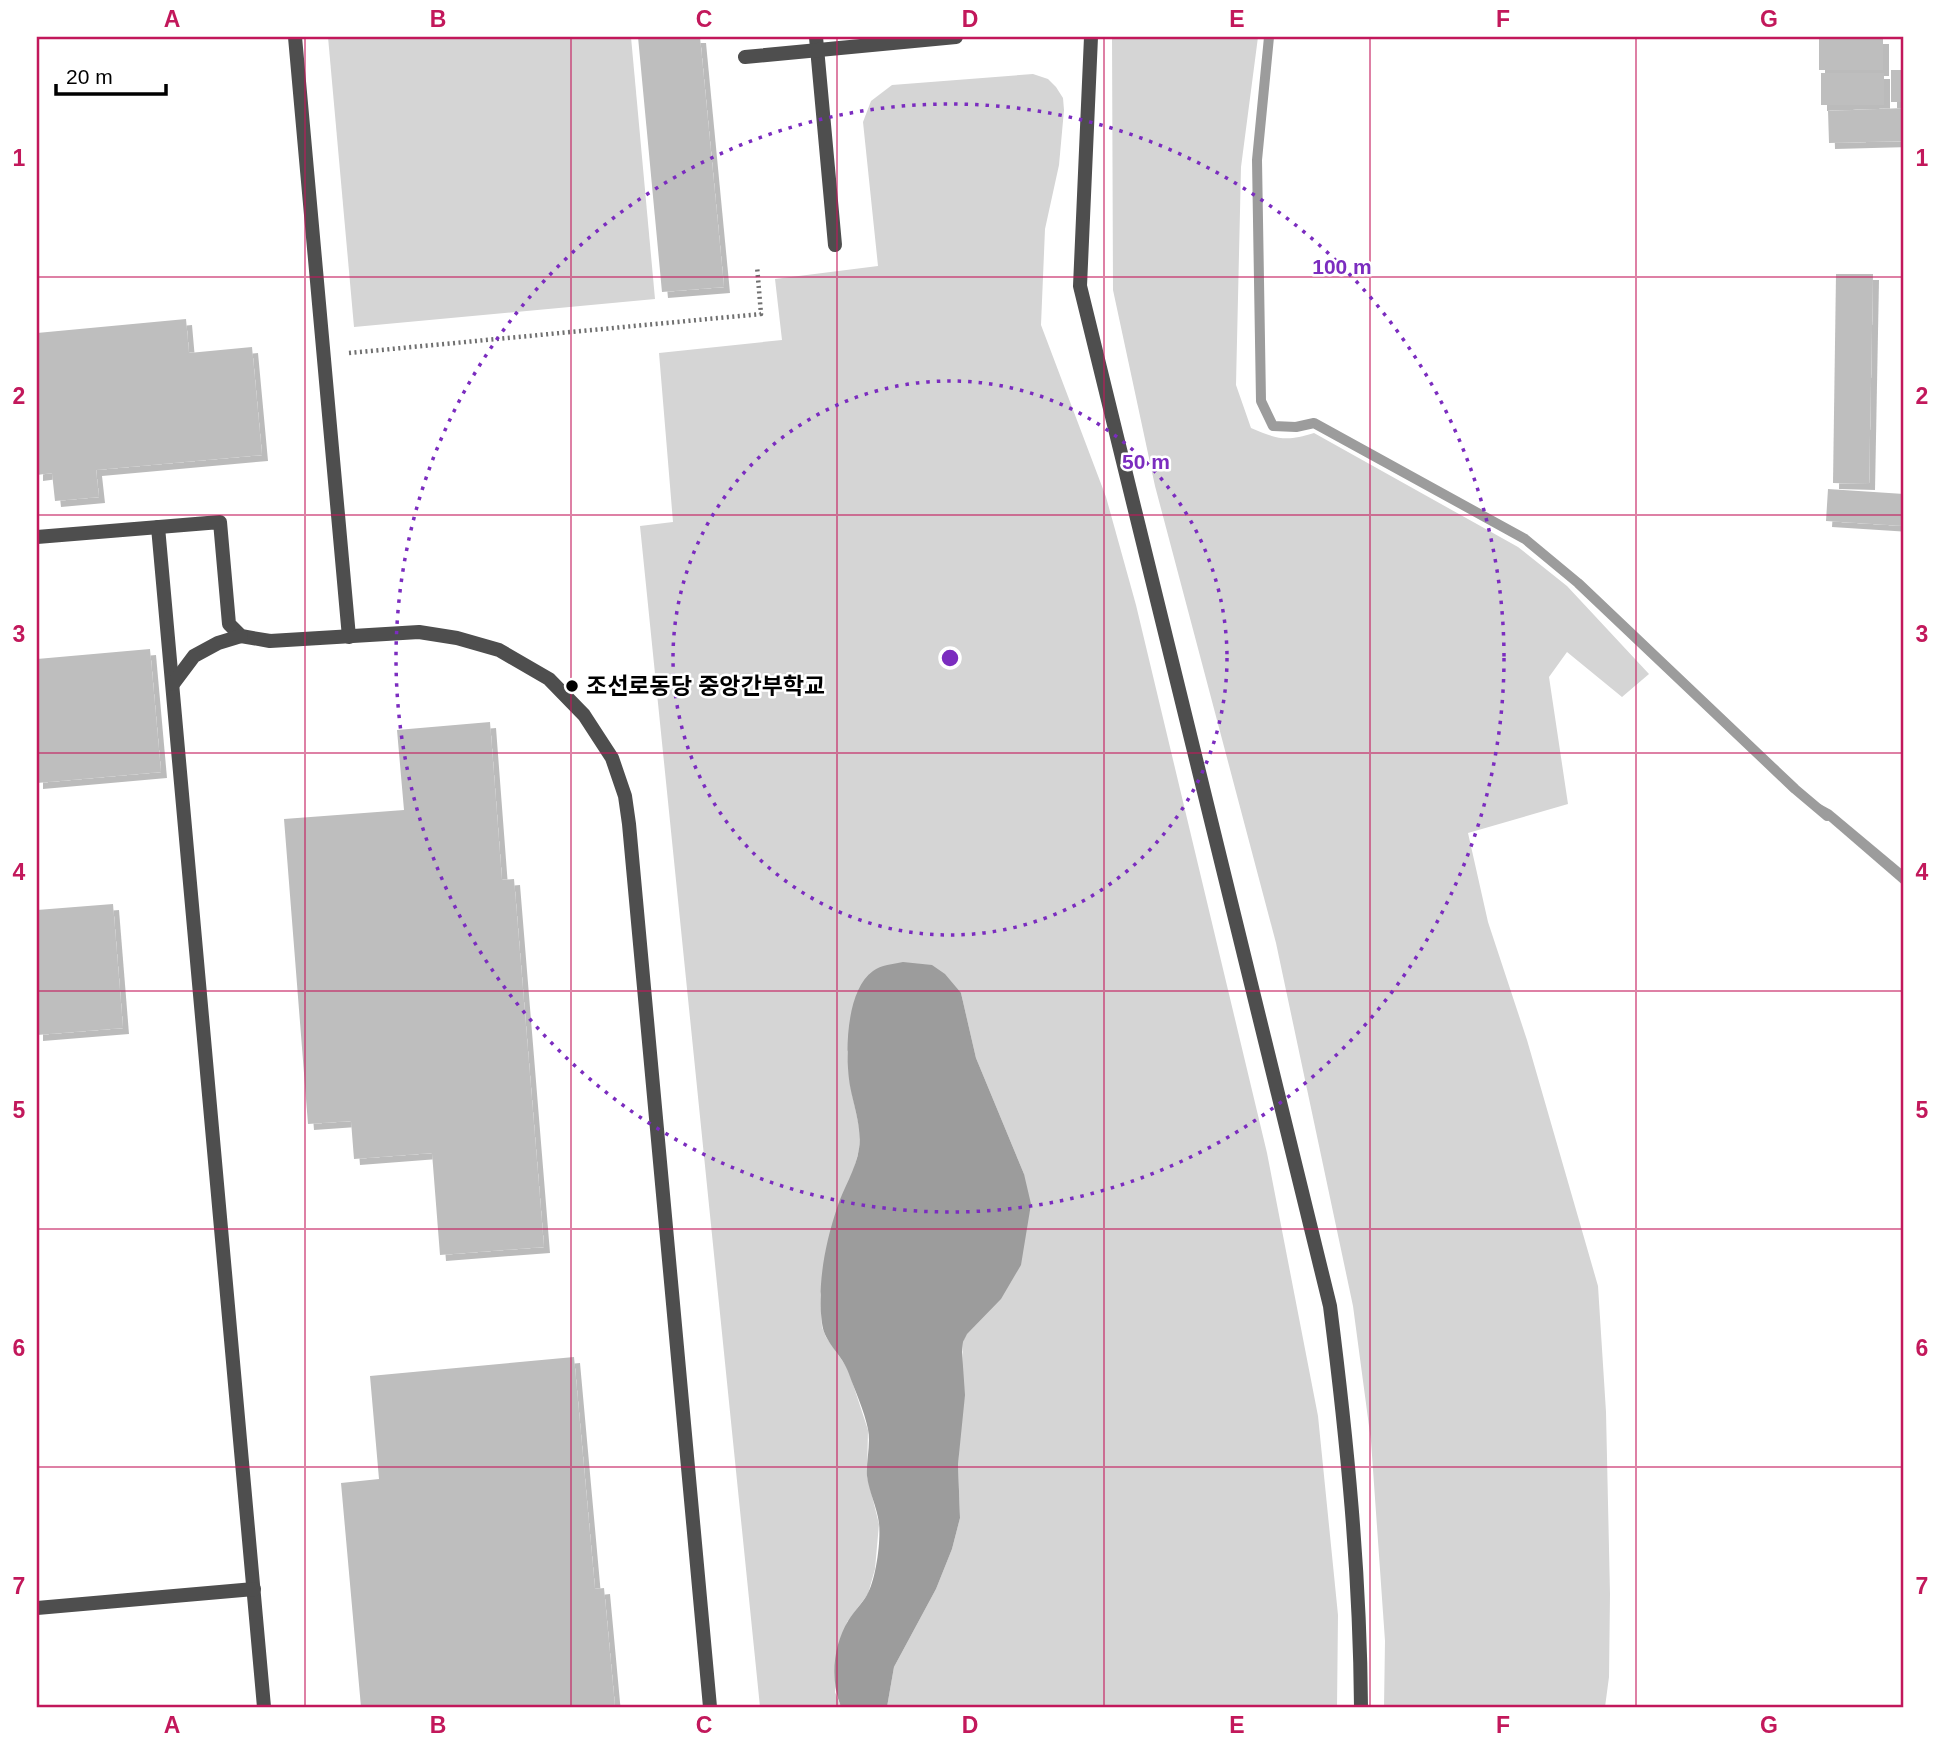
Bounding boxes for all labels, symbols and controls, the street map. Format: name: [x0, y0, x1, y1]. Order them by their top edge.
text: A: [164, 6, 180, 32]
text: B: [430, 6, 446, 32]
text: C: [696, 6, 712, 32]
text: D: [962, 6, 978, 32]
text: E: [1229, 6, 1245, 32]
text: F: [1496, 6, 1510, 32]
text: G: [1760, 6, 1778, 32]
scale bar: [56, 52, 166, 96]
text: 20 m: [66, 65, 113, 88]
text: 1: [13, 145, 26, 171]
text: 1: [1916, 145, 1929, 171]
text: 100 m: [1312, 255, 1372, 278]
text: 2: [13, 383, 25, 409]
text: 2: [1916, 383, 1928, 409]
text: 50 m: [1122, 450, 1170, 473]
text: 3: [13, 621, 25, 647]
text: 3: [1916, 621, 1928, 647]
centre of rings: [938, 646, 962, 670]
place label: 조선로동당 중앙간부학교: [586, 673, 825, 699]
marker: 조선로동당 중앙간부학교: [564, 678, 580, 694]
text: 4: [13, 859, 26, 885]
text: 4: [1916, 859, 1929, 885]
text: 5: [13, 1097, 26, 1123]
text: 5: [1916, 1097, 1929, 1123]
text: 6: [13, 1335, 25, 1361]
text: 6: [1916, 1335, 1928, 1361]
text: 7: [13, 1573, 25, 1599]
text: 7: [1916, 1573, 1928, 1599]
text: A: [164, 1712, 180, 1738]
text: B: [430, 1712, 446, 1738]
text: C: [696, 1712, 712, 1738]
text: D: [962, 1712, 978, 1738]
text: E: [1229, 1712, 1245, 1738]
text: F: [1496, 1712, 1510, 1738]
text: G: [1760, 1712, 1778, 1738]

